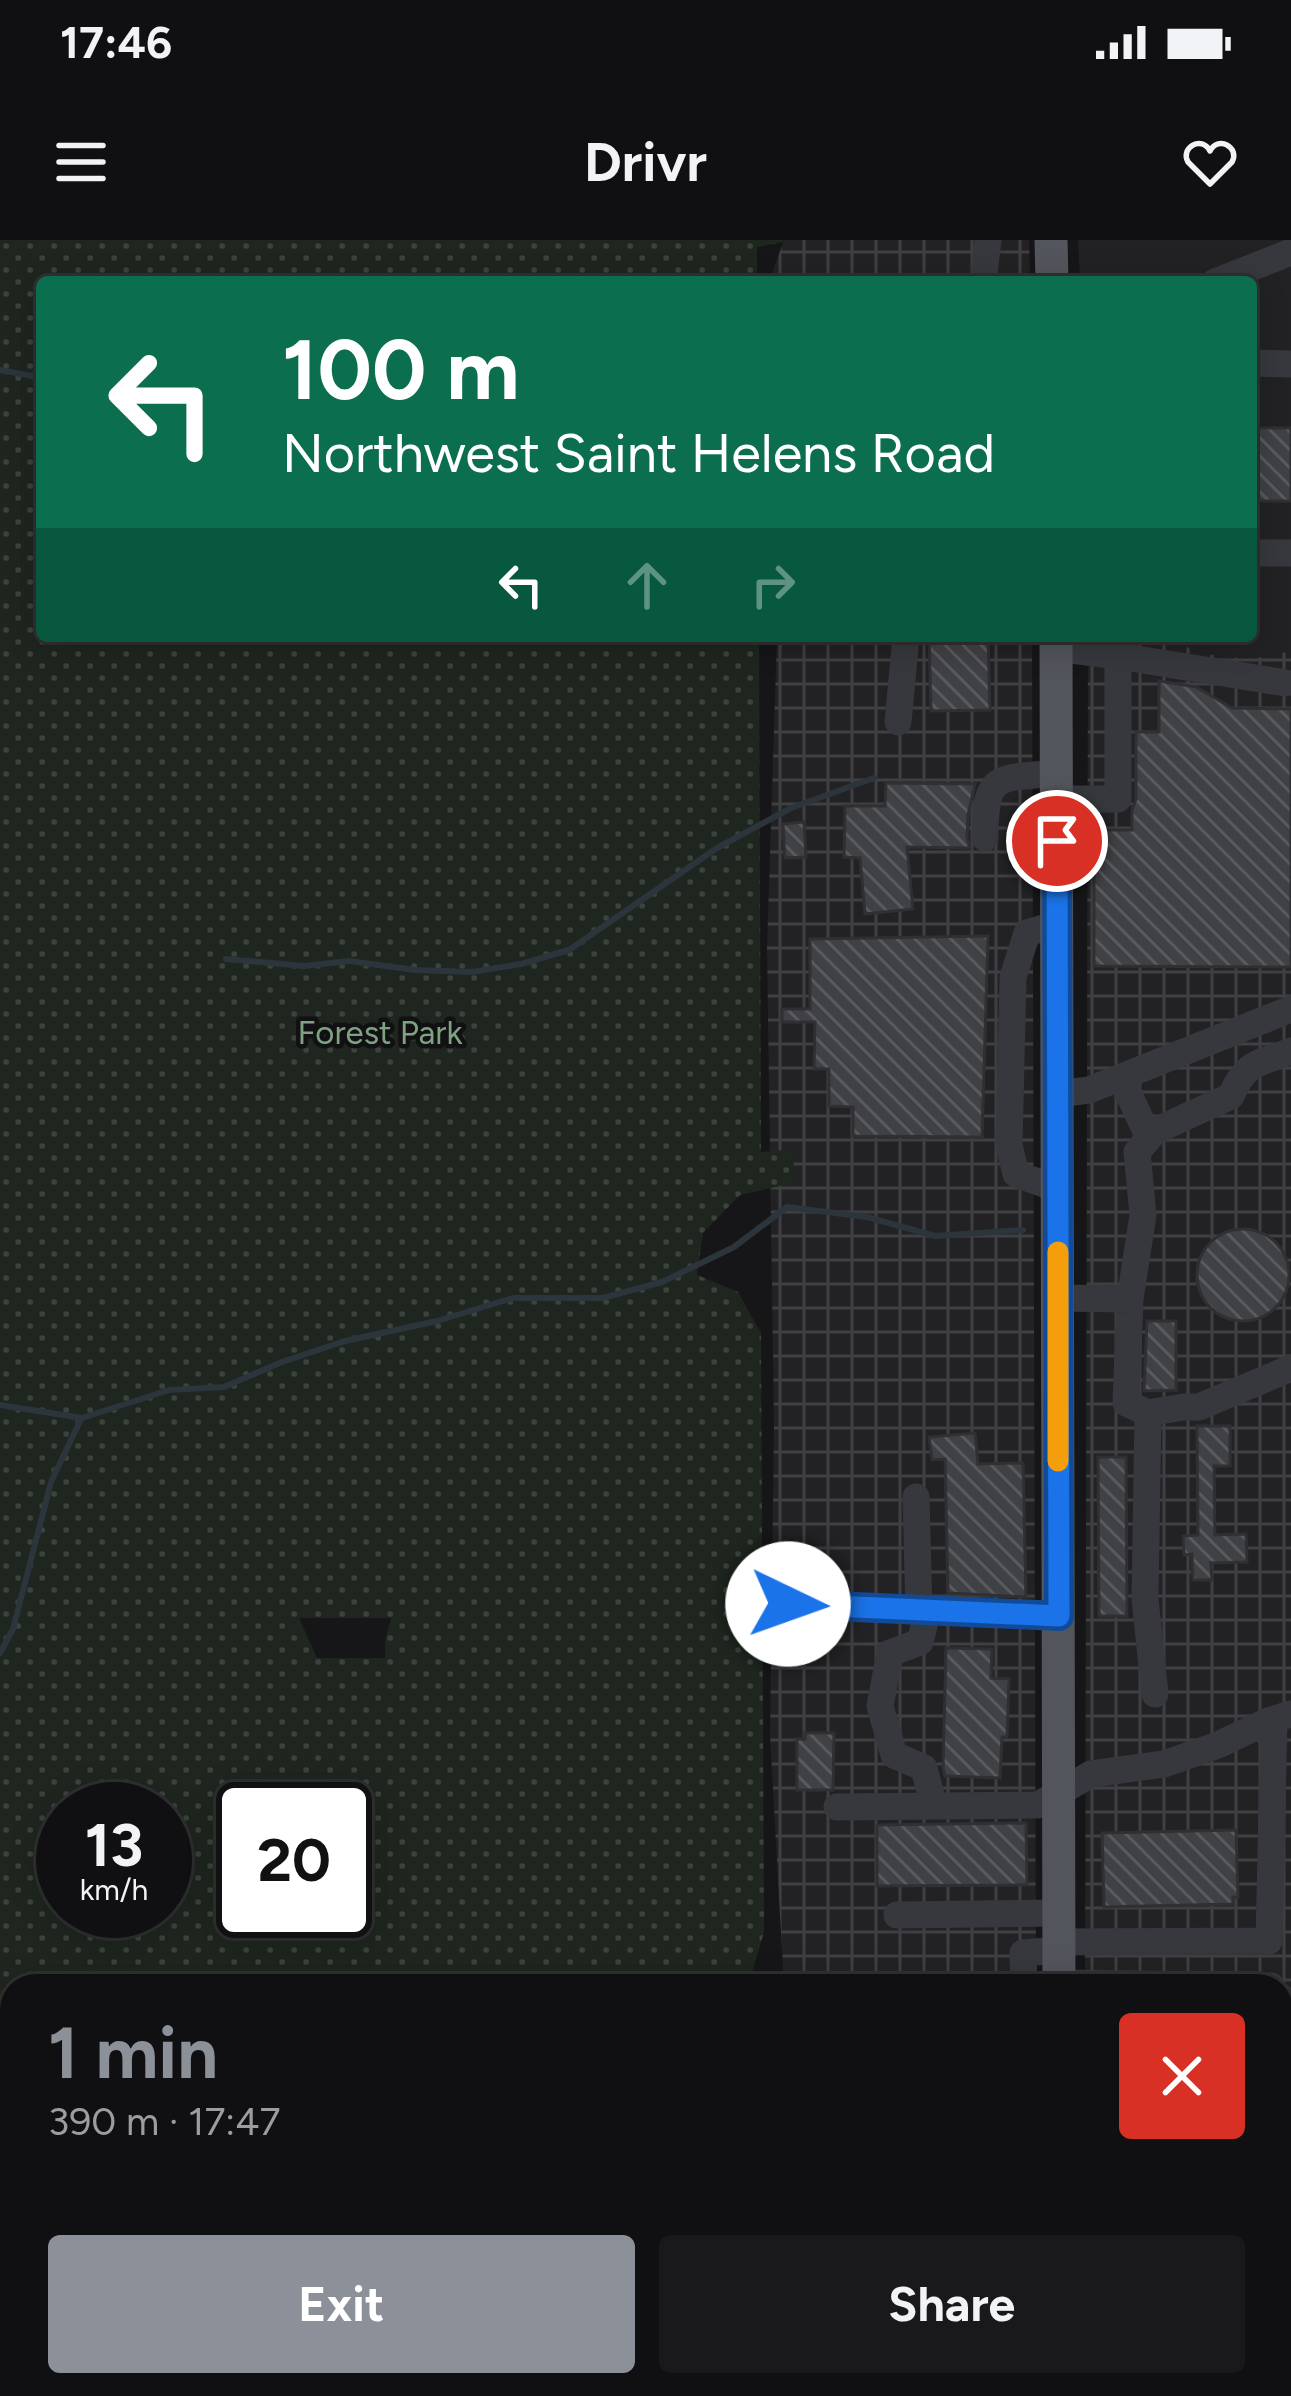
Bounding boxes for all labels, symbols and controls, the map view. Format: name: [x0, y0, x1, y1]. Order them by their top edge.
text: 17:46: [60, 15, 172, 69]
icon: menu: [48, 129, 114, 195]
icon: heart: [1177, 129, 1243, 195]
text: Drivr: [584, 130, 707, 195]
text: 100 m: [282, 319, 520, 420]
icon: left: [84, 324, 240, 480]
text: Northwest Saint Helens Road: [282, 421, 995, 486]
icon: left: [488, 552, 554, 618]
icon: ahead: [614, 552, 680, 618]
icon: right: [740, 552, 806, 618]
pin: [1006, 790, 1108, 892]
icon: arrive: [1024, 808, 1090, 874]
park label: Forest Park: [298, 1013, 462, 1052]
position arrow: [725, 1541, 851, 1667]
speed limit sign: 20: [216, 1782, 372, 1938]
text: 13: [85, 1809, 143, 1881]
text: km/h: [80, 1871, 148, 1908]
text: 1 min: [48, 2010, 218, 2096]
button: close: [1119, 2013, 1245, 2139]
text: 390 m · 17:47: [48, 2098, 280, 2145]
button: Exit: [48, 2235, 635, 2373]
button: Share: [659, 2235, 1245, 2373]

